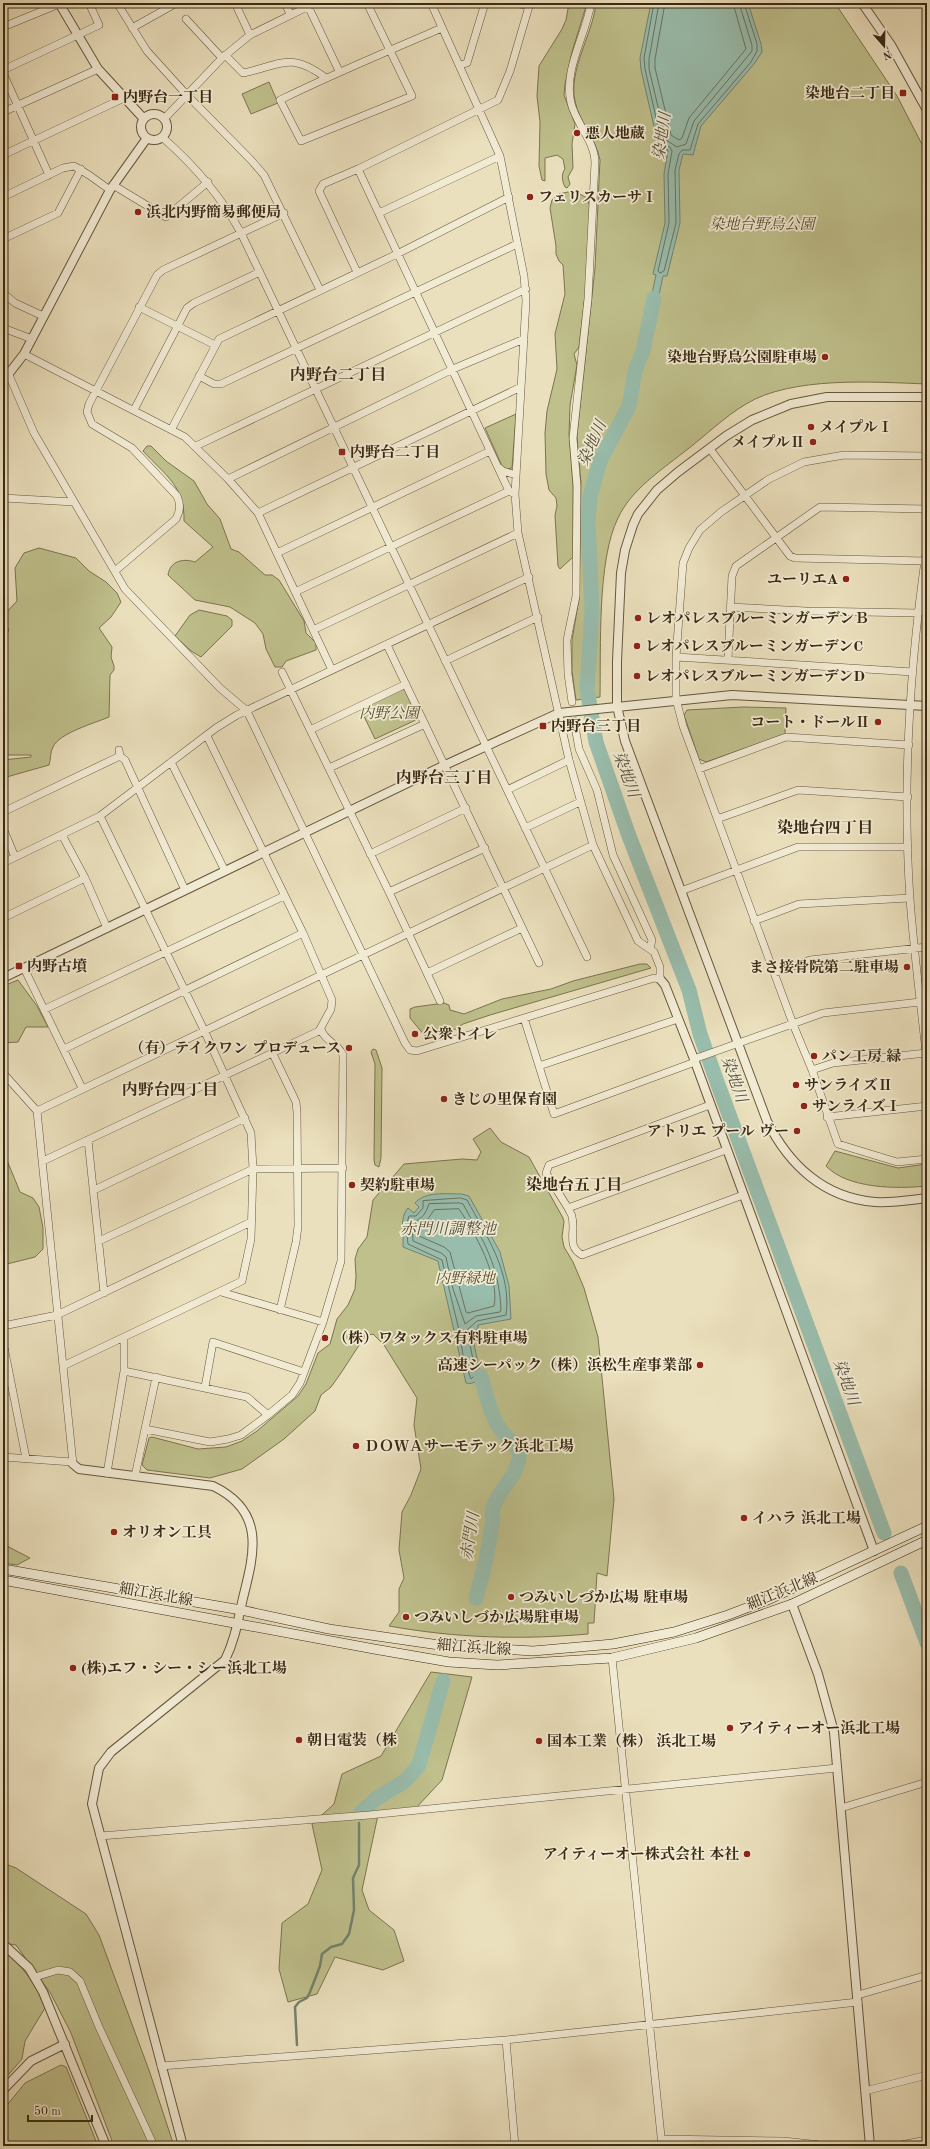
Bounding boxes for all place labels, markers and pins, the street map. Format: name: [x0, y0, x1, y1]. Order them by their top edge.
place label: 染地台二丁目: [805, 85, 895, 102]
marker: 染地台二丁目: [898, 88, 908, 98]
place label: 内野台一丁目: [123, 89, 213, 106]
marker: 内野台一丁目: [110, 92, 120, 102]
place label: 悪人地蔵: [585, 125, 645, 142]
marker: 悪人地蔵: [572, 128, 582, 138]
place label: フェリスカーサⅠ: [538, 189, 657, 206]
marker: フェリスカーサⅠ: [525, 192, 535, 202]
place label: 浜北内野簡易郵便局: [146, 203, 281, 221]
marker: 浜北内野簡易郵便局: [133, 207, 143, 217]
place label: 染地台野鳥公園駐車場: [667, 349, 817, 366]
marker: 染地台野鳥公園駐車場: [820, 352, 830, 362]
place label: メイプルⅠ: [819, 419, 893, 436]
marker: メイプルⅠ: [806, 422, 816, 432]
place label: メイプルⅡ: [731, 434, 805, 451]
marker: メイプルⅡ: [808, 437, 818, 447]
place label: 内野台二丁目: [350, 444, 440, 461]
marker: 内野台二丁目: [337, 447, 347, 457]
place label: ユーリエA: [767, 572, 838, 588]
marker: ユーリエA: [841, 574, 851, 584]
place label: レオパレスブルーミンガーデンＢ: [646, 610, 869, 627]
marker: レオパレスブルーミンガーデンＢ: [633, 613, 643, 623]
place label: レオパレスブルーミンガーデンC: [645, 638, 863, 655]
marker: レオパレスブルーミンガーデンC: [632, 641, 642, 651]
place label: レオパレスブルーミンガーデンD: [645, 668, 865, 685]
marker: レオパレスブルーミンガーデンD: [632, 671, 642, 681]
place label: コート・ドールⅡ: [750, 715, 870, 731]
marker: コート・ドールⅡ: [873, 717, 883, 727]
place label: 内野台三丁目: [551, 718, 641, 735]
marker: 内野台三丁目: [538, 721, 548, 731]
place label: 内野古墳: [27, 958, 87, 975]
place label: まさ接骨院第二駐車場: [749, 959, 899, 976]
marker: 内野古墳: [14, 961, 24, 971]
marker: まさ接骨院第二駐車場: [902, 962, 912, 972]
place label: 公衆トイレ: [423, 1026, 497, 1043]
marker: 公衆トイレ: [410, 1029, 420, 1039]
place label: （有）テイクワン プロデュース: [129, 1040, 341, 1057]
marker: （有）テイクワン プロデュース: [344, 1043, 354, 1053]
place label: パン工房 緑: [822, 1048, 901, 1065]
marker: パン工房 緑: [809, 1051, 819, 1061]
place label: サンライズⅡ: [804, 1077, 893, 1094]
marker: サンライズⅡ: [791, 1080, 801, 1090]
place label: きじの里保育園: [452, 1091, 557, 1108]
marker: きじの里保育園: [439, 1094, 449, 1104]
place label: サンライズⅠ: [812, 1098, 901, 1115]
marker: サンライズⅠ: [799, 1101, 809, 1111]
place label: アトリエ プール ヴー: [647, 1123, 789, 1140]
marker: アトリエ プール ヴー: [792, 1126, 802, 1136]
place label: 契約駐車場: [360, 1177, 435, 1194]
marker: 契約駐車場: [347, 1180, 357, 1190]
place label: （株）ワタックス有料駐車場: [333, 1330, 528, 1347]
marker: （株）ワタックス有料駐車場: [320, 1333, 330, 1343]
place label: 高速シーパック（株）浜松生産事業部: [438, 1356, 693, 1374]
marker: 高速シーパック（株）浜松生産事業部: [695, 1360, 705, 1370]
place label: ＤＯＷＡサーモテック浜北工場: [364, 1437, 574, 1455]
marker: ＤＯＷＡサーモテック浜北工場: [351, 1441, 361, 1451]
place label: イハラ 浜北工場: [752, 1509, 861, 1527]
marker: イハラ 浜北工場: [739, 1513, 749, 1523]
place label: オリオン工具: [122, 1524, 212, 1541]
marker: オリオン工具: [109, 1527, 119, 1537]
place label: つみいしづか広場 駐車場: [519, 1589, 688, 1606]
marker: つみいしづか広場 駐車場: [506, 1592, 516, 1602]
place label: つみいしづか広場駐車場: [414, 1609, 579, 1626]
marker: つみいしづか広場駐車場: [401, 1612, 411, 1622]
place label: (株)エフ・シー・シー浜北工場: [81, 1659, 287, 1677]
marker: (株)エフ・シー・シー浜北工場: [68, 1663, 78, 1673]
place label: アイティーオー浜北工場: [738, 1719, 900, 1737]
marker: アイティーオー浜北工場: [725, 1723, 735, 1733]
place label: 朝日電装（株: [307, 1732, 397, 1749]
place label: 国本工業（株） 浜北工場: [547, 1732, 716, 1750]
marker: 朝日電装（株: [294, 1735, 304, 1745]
marker: 国本工業（株） 浜北工場: [534, 1736, 544, 1746]
place label: アイティーオー株式会社 本社: [543, 1846, 739, 1863]
marker: アイティーオー株式会社 本社: [742, 1849, 752, 1859]

